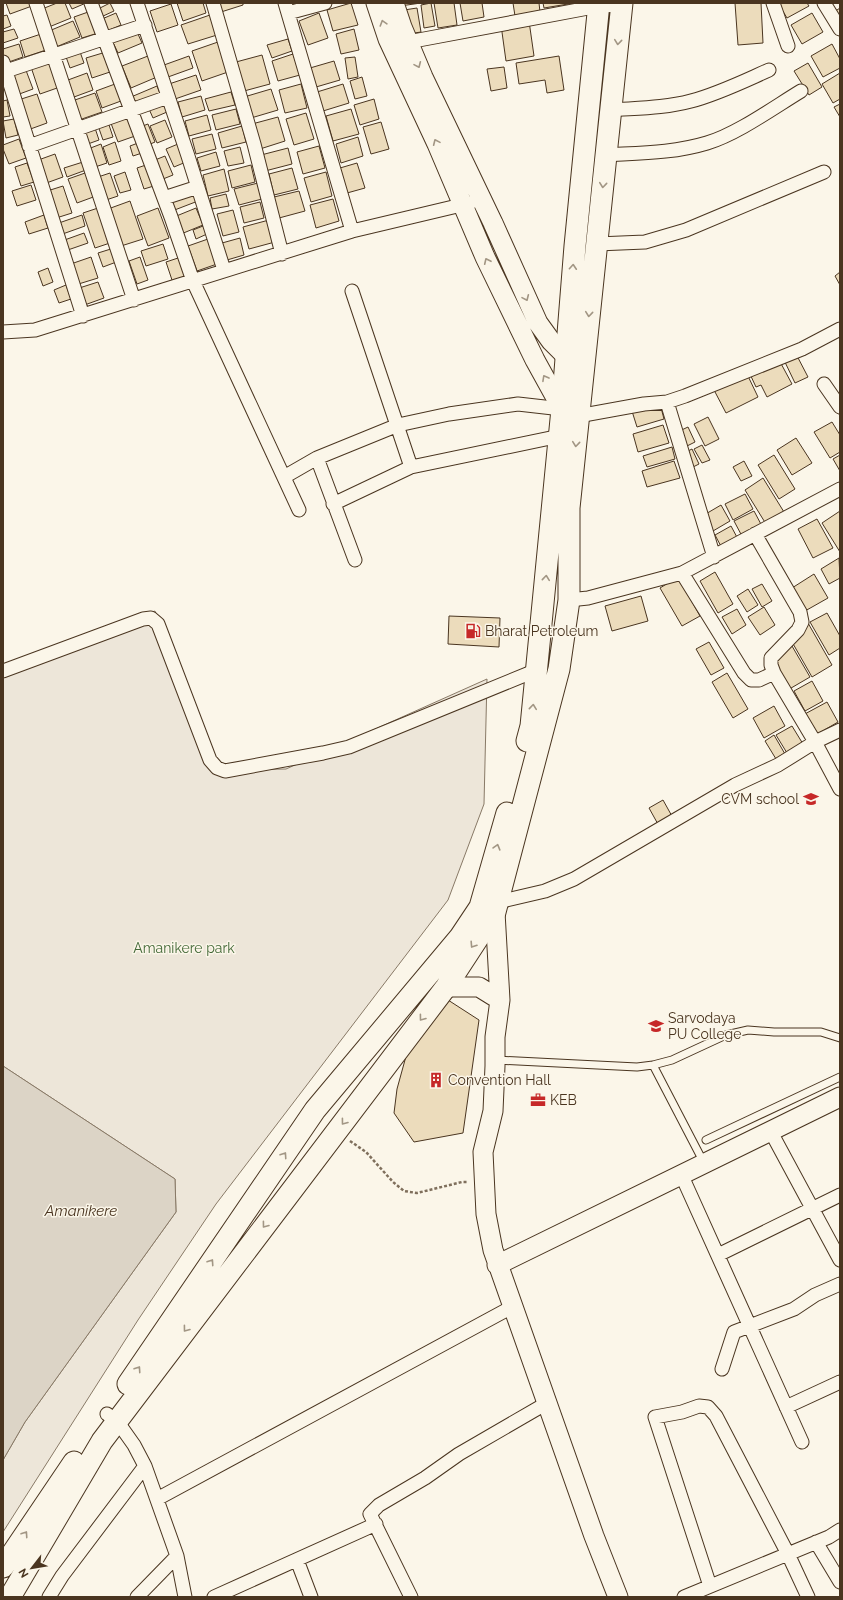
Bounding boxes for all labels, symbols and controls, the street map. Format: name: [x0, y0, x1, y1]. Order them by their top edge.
one-way arrow: [379, 20, 388, 27]
one-way arrow: [614, 39, 623, 45]
one-way arrow: [413, 61, 421, 69]
one-way arrow: [432, 139, 440, 146]
one-way arrow: [599, 182, 608, 188]
one-way arrow: [484, 258, 492, 266]
one-way arrow: [568, 264, 577, 270]
one-way arrow: [521, 293, 529, 301]
one-way arrow: [585, 311, 594, 317]
one-way arrow: [542, 375, 550, 382]
one-way arrow: [571, 440, 580, 447]
one-way arrow: [541, 575, 550, 581]
fuel station icon: Bharat Petroleum: [464, 622, 482, 640]
place label: Bharat Petroleum: [485, 623, 598, 639]
one-way arrow: [528, 704, 537, 710]
school or university icon: CVM school: [802, 790, 820, 808]
place label: CVM school: [721, 791, 799, 807]
one-way arrow: [492, 843, 501, 850]
park label: Amanikere park: [133, 940, 235, 956]
one-way arrow: [471, 941, 478, 948]
place label: Sarvodaya PU College: [668, 1010, 742, 1042]
one-way arrow: [420, 1014, 427, 1021]
school or university icon: Sarvodaya PU College: [647, 1017, 665, 1035]
building icon: Convention Hall: [427, 1071, 445, 1089]
place label: Convention Hall: [448, 1072, 551, 1088]
office icon: KEB: [529, 1091, 547, 1109]
place label: KEB: [550, 1092, 577, 1108]
one-way arrow: [342, 1117, 349, 1124]
one-way arrow: [280, 1152, 287, 1159]
water label: Amanikere: [44, 1202, 117, 1220]
one-way arrow: [263, 1221, 270, 1228]
one-way arrow: [206, 1259, 214, 1266]
one-way arrow: [184, 1324, 191, 1331]
one-way arrow: [133, 1366, 141, 1373]
one-way arrow: [20, 1532, 27, 1539]
north arrow: [12, 1548, 52, 1588]
text: N: [16, 1566, 32, 1580]

